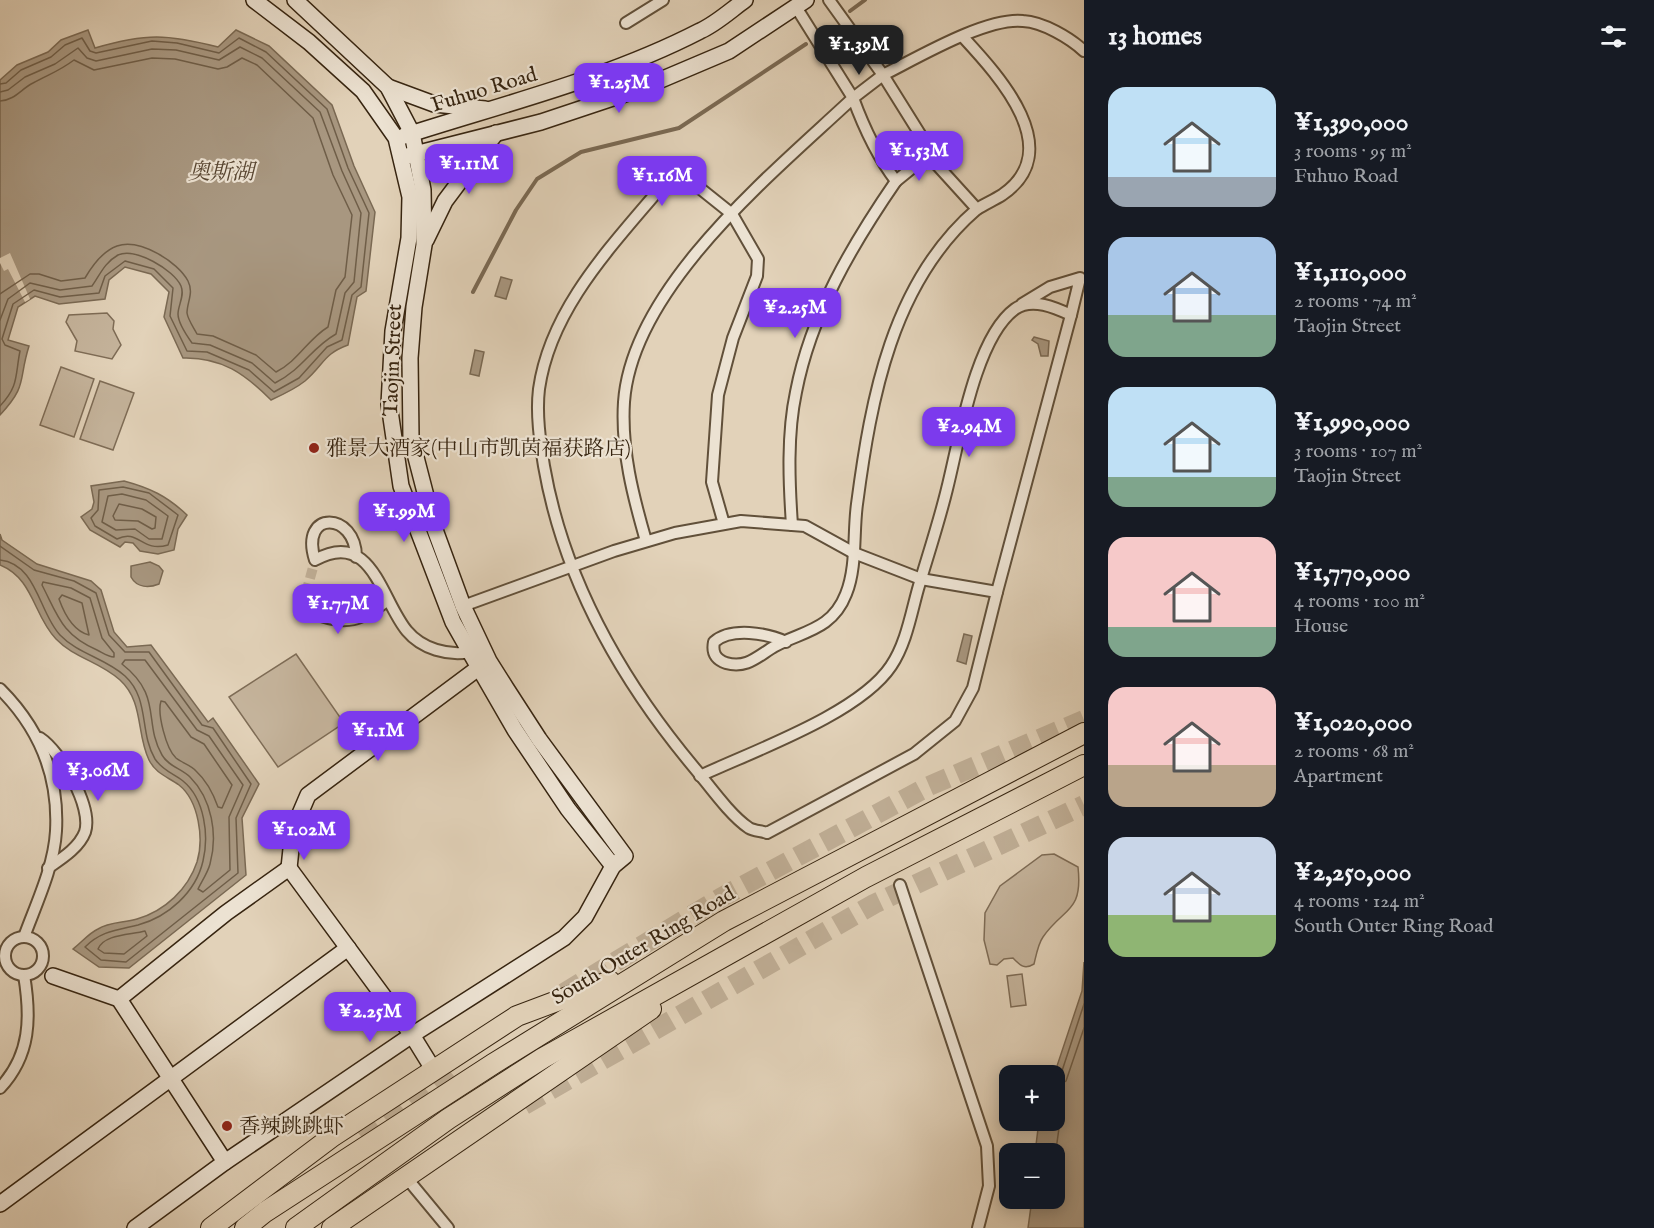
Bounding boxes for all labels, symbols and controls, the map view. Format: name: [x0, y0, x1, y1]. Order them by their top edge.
text: 13 homes: [1108, 20, 1202, 53]
icon: filters: [1597, 20, 1630, 53]
pin: ¥1.39M: [810, 25, 908, 76]
text: ¥1.39M: [828, 32, 890, 57]
street label: Fuhuo Road: [428, 61, 541, 119]
pin: ¥1.25M: [570, 63, 668, 114]
text: ¥1.25M: [588, 70, 650, 95]
text: ¥1,390,000: [1294, 106, 1409, 139]
icon: home: [1156, 111, 1228, 183]
pin: ¥1.53M: [870, 131, 968, 182]
text: ¥1.53M: [889, 138, 949, 163]
text: 3 rooms · 95 m²: [1294, 139, 1412, 164]
pin: ¥1.11M: [420, 144, 518, 195]
text: ¥1.11M: [439, 151, 499, 176]
pin: ¥1.16M: [613, 156, 711, 207]
water label: 奥斯湖: [188, 159, 258, 187]
text: ¥1.16M: [631, 163, 693, 188]
text: Fuhuo Road: [1294, 164, 1398, 189]
text: ¥1,110,000: [1294, 256, 1407, 289]
icon: home: [1156, 261, 1228, 333]
pin: ¥2.25M: [746, 288, 844, 339]
text: 2 rooms · 74 m²: [1294, 289, 1417, 314]
text: ¥2.25M: [763, 295, 827, 320]
street label: Taojin Street: [378, 303, 409, 417]
text: Taojin Street: [1294, 314, 1401, 339]
text: ¥1,990,000: [1294, 406, 1410, 439]
pin: ¥2.94M: [920, 407, 1018, 458]
icon: home: [1156, 411, 1228, 483]
text: ¥2.94M: [936, 414, 1002, 439]
place label: 雅景大酒家(中山市凯茵福获路店): [326, 436, 631, 463]
text: 3 rooms · 107 m²: [1294, 439, 1422, 464]
marker: 雅景大酒家(中山市凯茵福获路店): [307, 441, 321, 455]
text: Taojin Street: [1294, 464, 1401, 489]
pin: ¥1.99M: [355, 492, 453, 543]
text: ¥1.99M: [373, 499, 435, 524]
text: ¥1,770,000: [1294, 556, 1411, 589]
icon: home: [1156, 561, 1228, 633]
pin: ¥1.77M: [289, 584, 387, 635]
text: 4 rooms · 100 m²: [1294, 589, 1425, 614]
text: ¥1.77M: [307, 591, 369, 616]
text: House: [1294, 614, 1348, 639]
text: ¥1,020,000: [1294, 706, 1413, 739]
pin: ¥1.1M: [336, 711, 420, 762]
icon: home: [1156, 711, 1228, 783]
text: ¥1.1M: [352, 718, 404, 743]
text: 2 rooms · 68 m²: [1294, 739, 1414, 764]
pin: ¥3.06M: [49, 751, 147, 802]
text: ¥3.06M: [66, 758, 130, 783]
text: Apartment: [1294, 764, 1383, 789]
pin: ¥1.02M: [255, 810, 353, 861]
text: ¥1.02M: [272, 817, 336, 842]
text: ¥2,250,000: [1294, 856, 1412, 889]
icon: home: [1156, 861, 1228, 933]
street label: South Outer Ring Road: [547, 880, 741, 1012]
text: 4 rooms · 124 m²: [1294, 889, 1425, 914]
text: South Outer Ring Road: [1294, 914, 1493, 939]
pin: ¥2.25M: [321, 992, 419, 1043]
text: ¥2.25M: [338, 999, 402, 1024]
map controls: [999, 1065, 1065, 1209]
button: +: [999, 1065, 1065, 1131]
place label: 香辣跳跳虾: [239, 1114, 344, 1141]
marker: 香辣跳跳虾: [220, 1119, 234, 1133]
button: −: [999, 1143, 1065, 1209]

